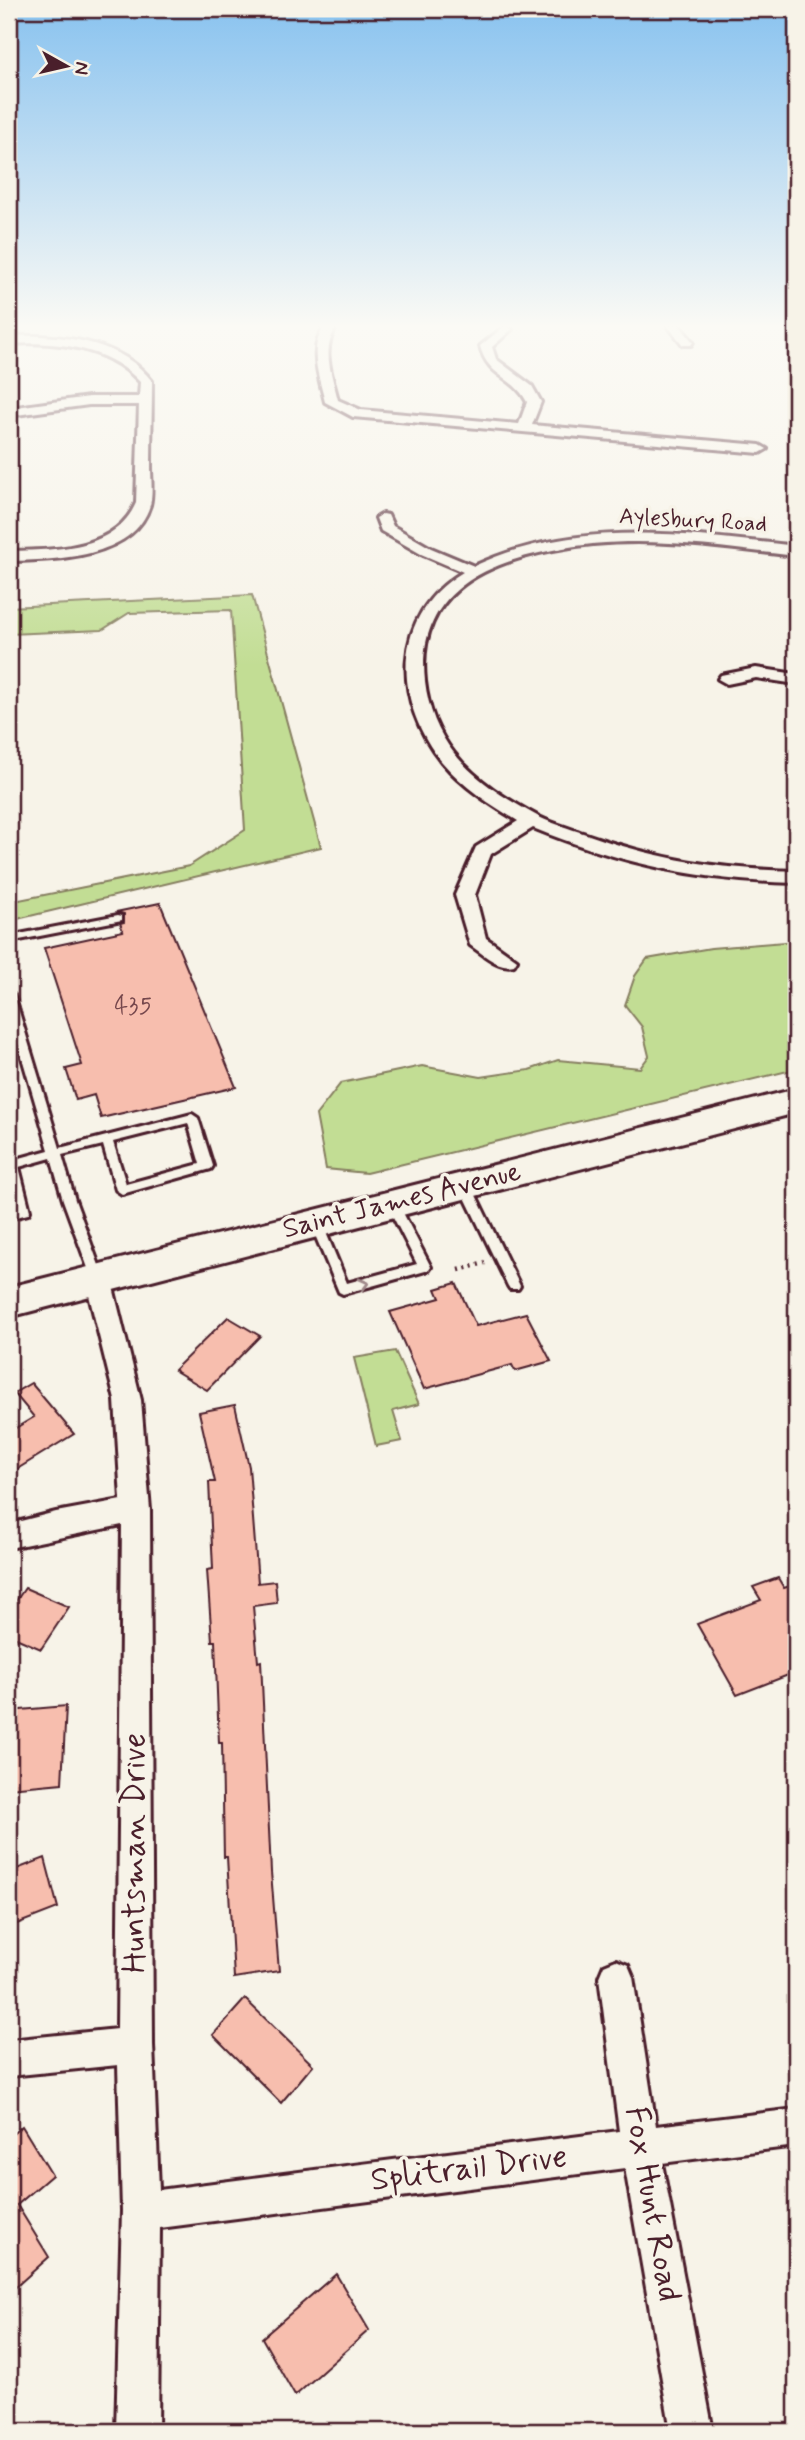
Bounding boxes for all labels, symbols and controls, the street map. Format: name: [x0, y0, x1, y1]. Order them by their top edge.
north arrow: [32, 32, 102, 102]
text: N: [68, 60, 95, 76]
street label: Aylesbury Road: [618, 502, 768, 540]
house number: 435: [114, 991, 152, 1022]
street label: Saint James Avenue: [279, 1153, 525, 1249]
one-way arrow: [358, 1277, 370, 1292]
street label: Huntsman Drive: [113, 1733, 157, 1973]
street label: Fox Hunt Road: [613, 2103, 691, 2305]
street label: Splitrail Drive: [368, 2135, 570, 2203]

